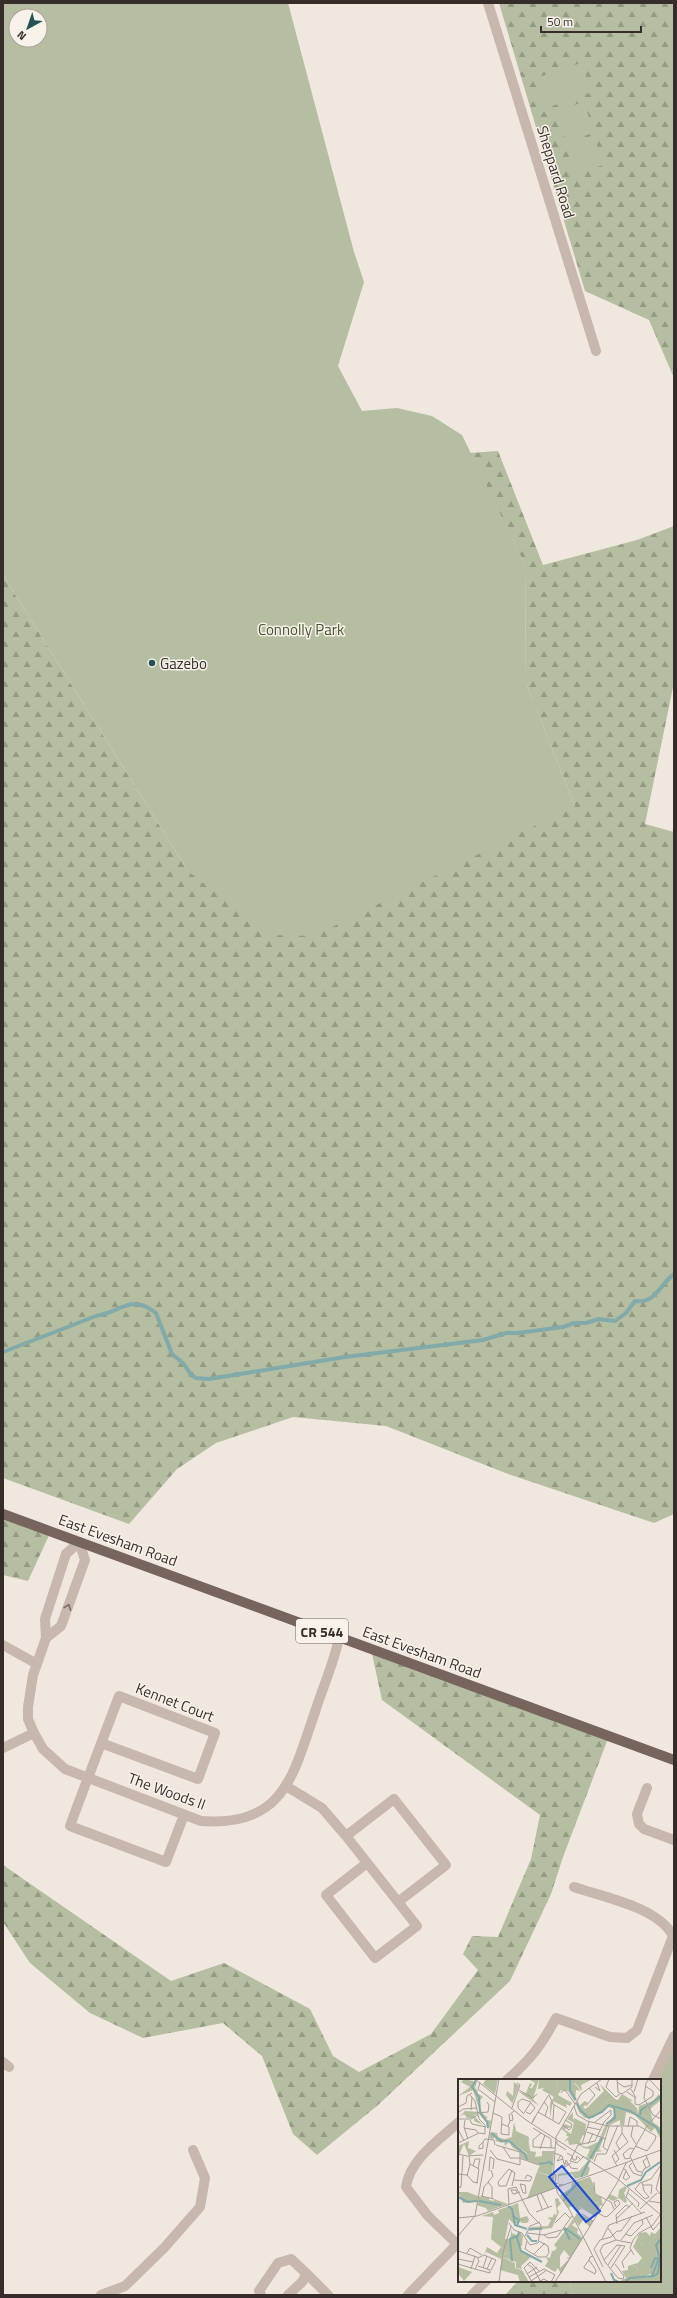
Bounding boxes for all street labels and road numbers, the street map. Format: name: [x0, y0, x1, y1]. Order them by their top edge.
street label: Sheppard Road: [531, 123, 581, 221]
street label: East Evesham Road: [55, 1508, 181, 1572]
road number: CR 544: [296, 1619, 348, 1643]
street label: East Evesham Road: [359, 1620, 485, 1684]
street label: Kennet Court: [132, 1676, 218, 1728]
street label: The Woods II: [125, 1766, 209, 1816]

